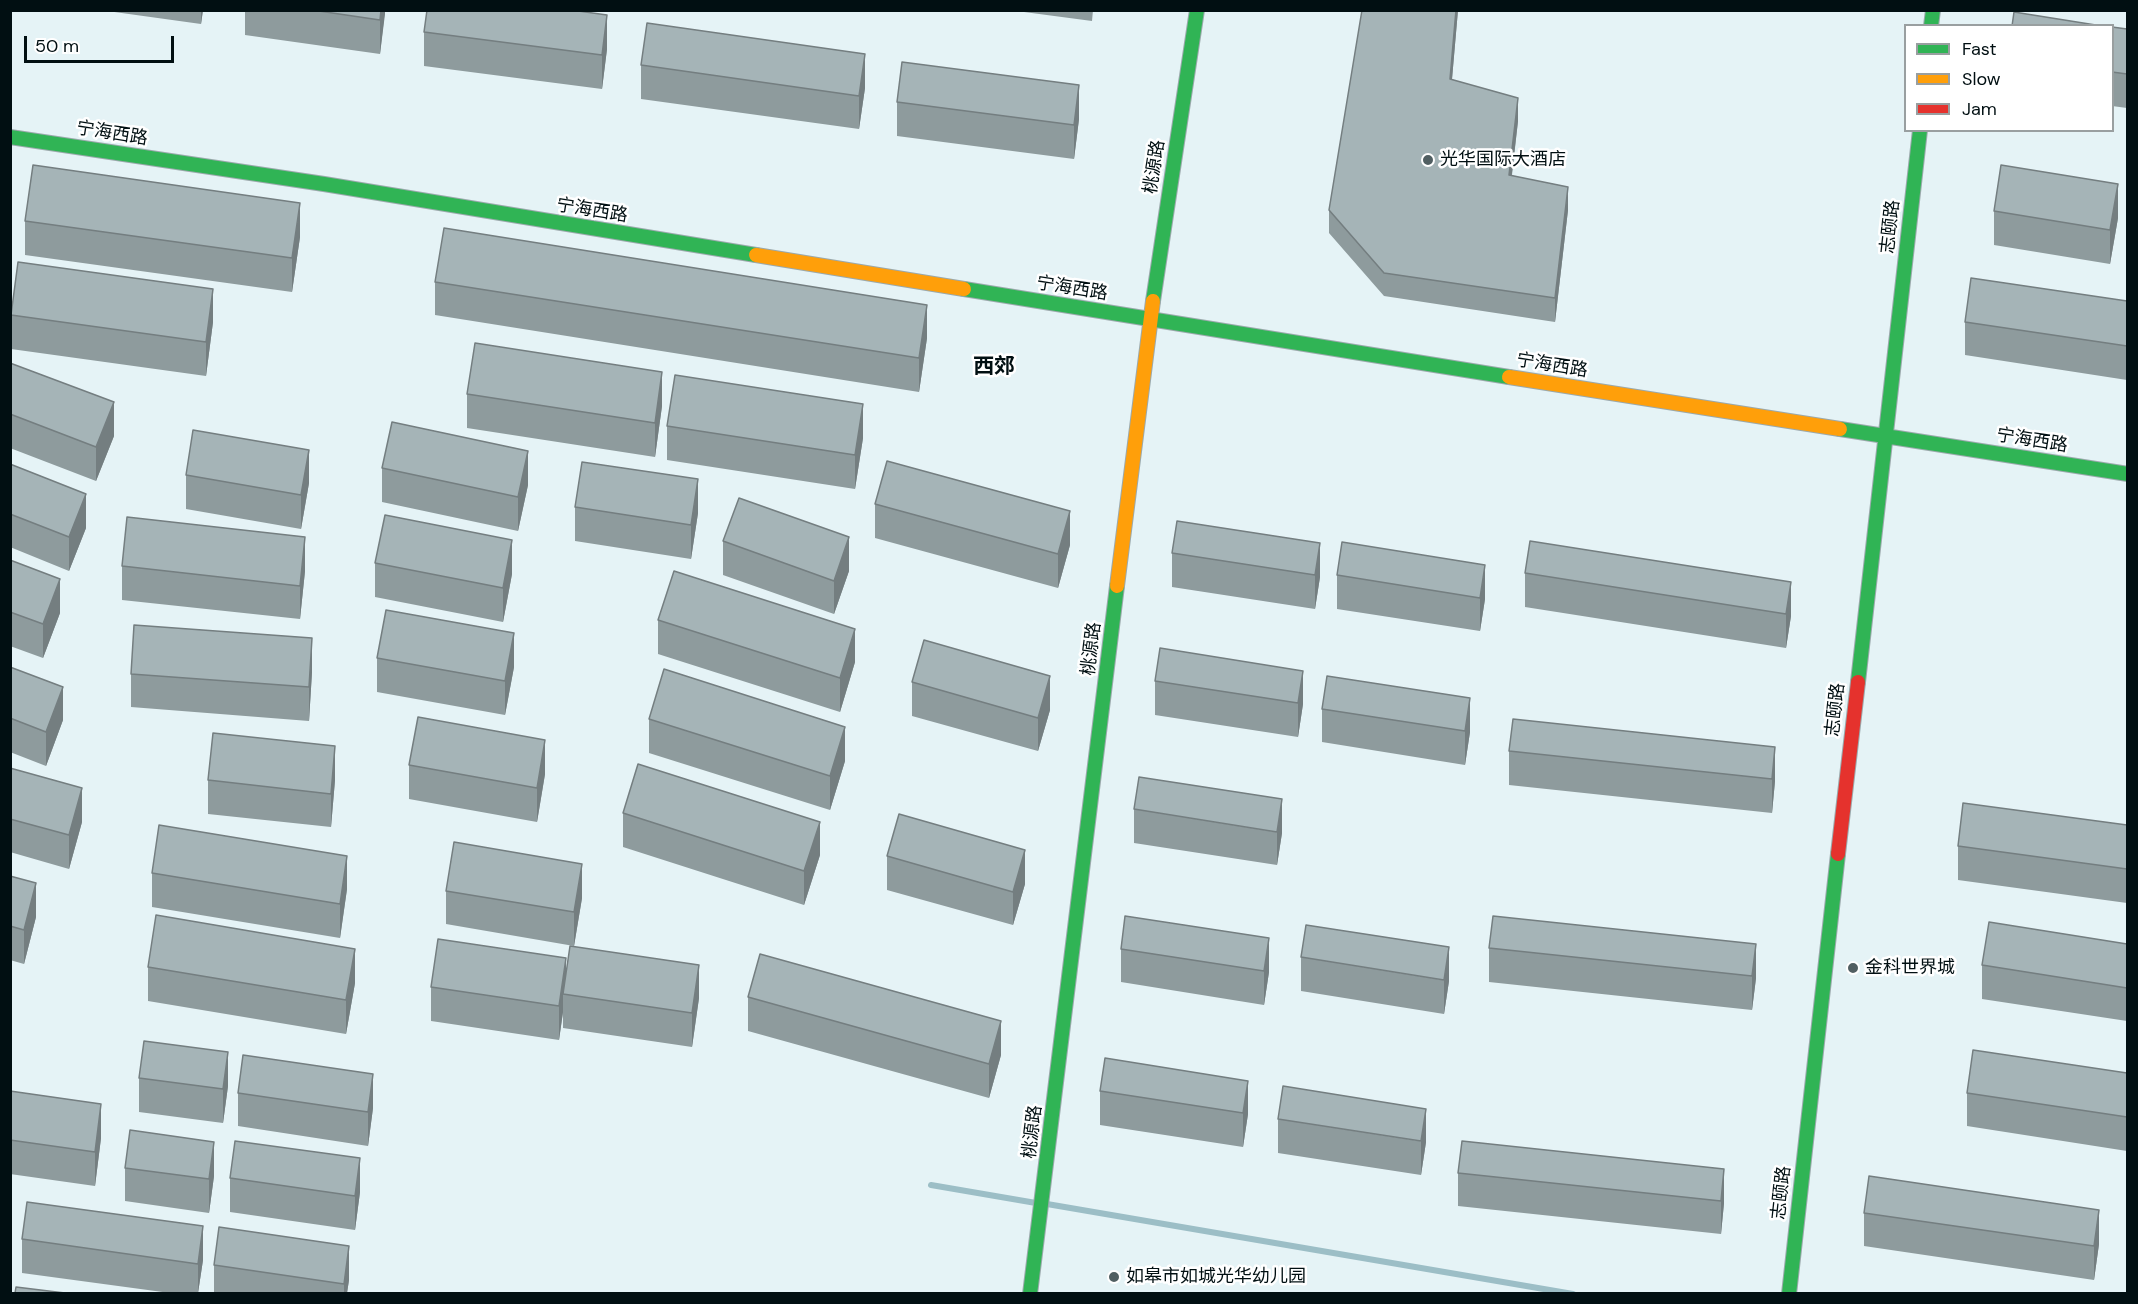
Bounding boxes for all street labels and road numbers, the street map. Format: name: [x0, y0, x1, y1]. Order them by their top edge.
street label: 宁海西路: [75, 118, 149, 150]
street label: 桃源路: [1140, 139, 1170, 195]
street label: 宁海西路: [555, 195, 629, 227]
street label: 志颐路: [1877, 199, 1905, 255]
street label: 宁海西路: [1035, 273, 1109, 305]
street label: 宁海西路: [1515, 350, 1589, 382]
street label: 宁海西路: [1995, 425, 2069, 457]
street label: 桃源路: [1078, 621, 1106, 677]
street label: 志颐路: [1822, 682, 1850, 738]
street label: 桃源路: [1019, 1104, 1047, 1160]
street label: 志颐路: [1768, 1165, 1796, 1221]

